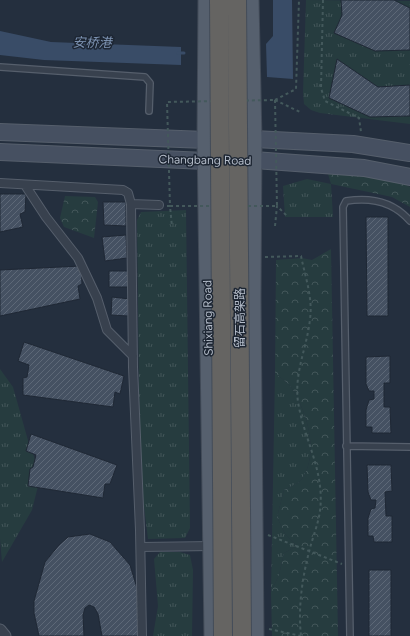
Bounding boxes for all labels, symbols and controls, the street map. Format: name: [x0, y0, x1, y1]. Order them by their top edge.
water label: 安桥港: [72, 35, 114, 50]
street label: Changbang Road: [159, 152, 251, 168]
street label: Shixiang Road: [200, 280, 216, 356]
street label: 留石高架路: [233, 288, 247, 348]

